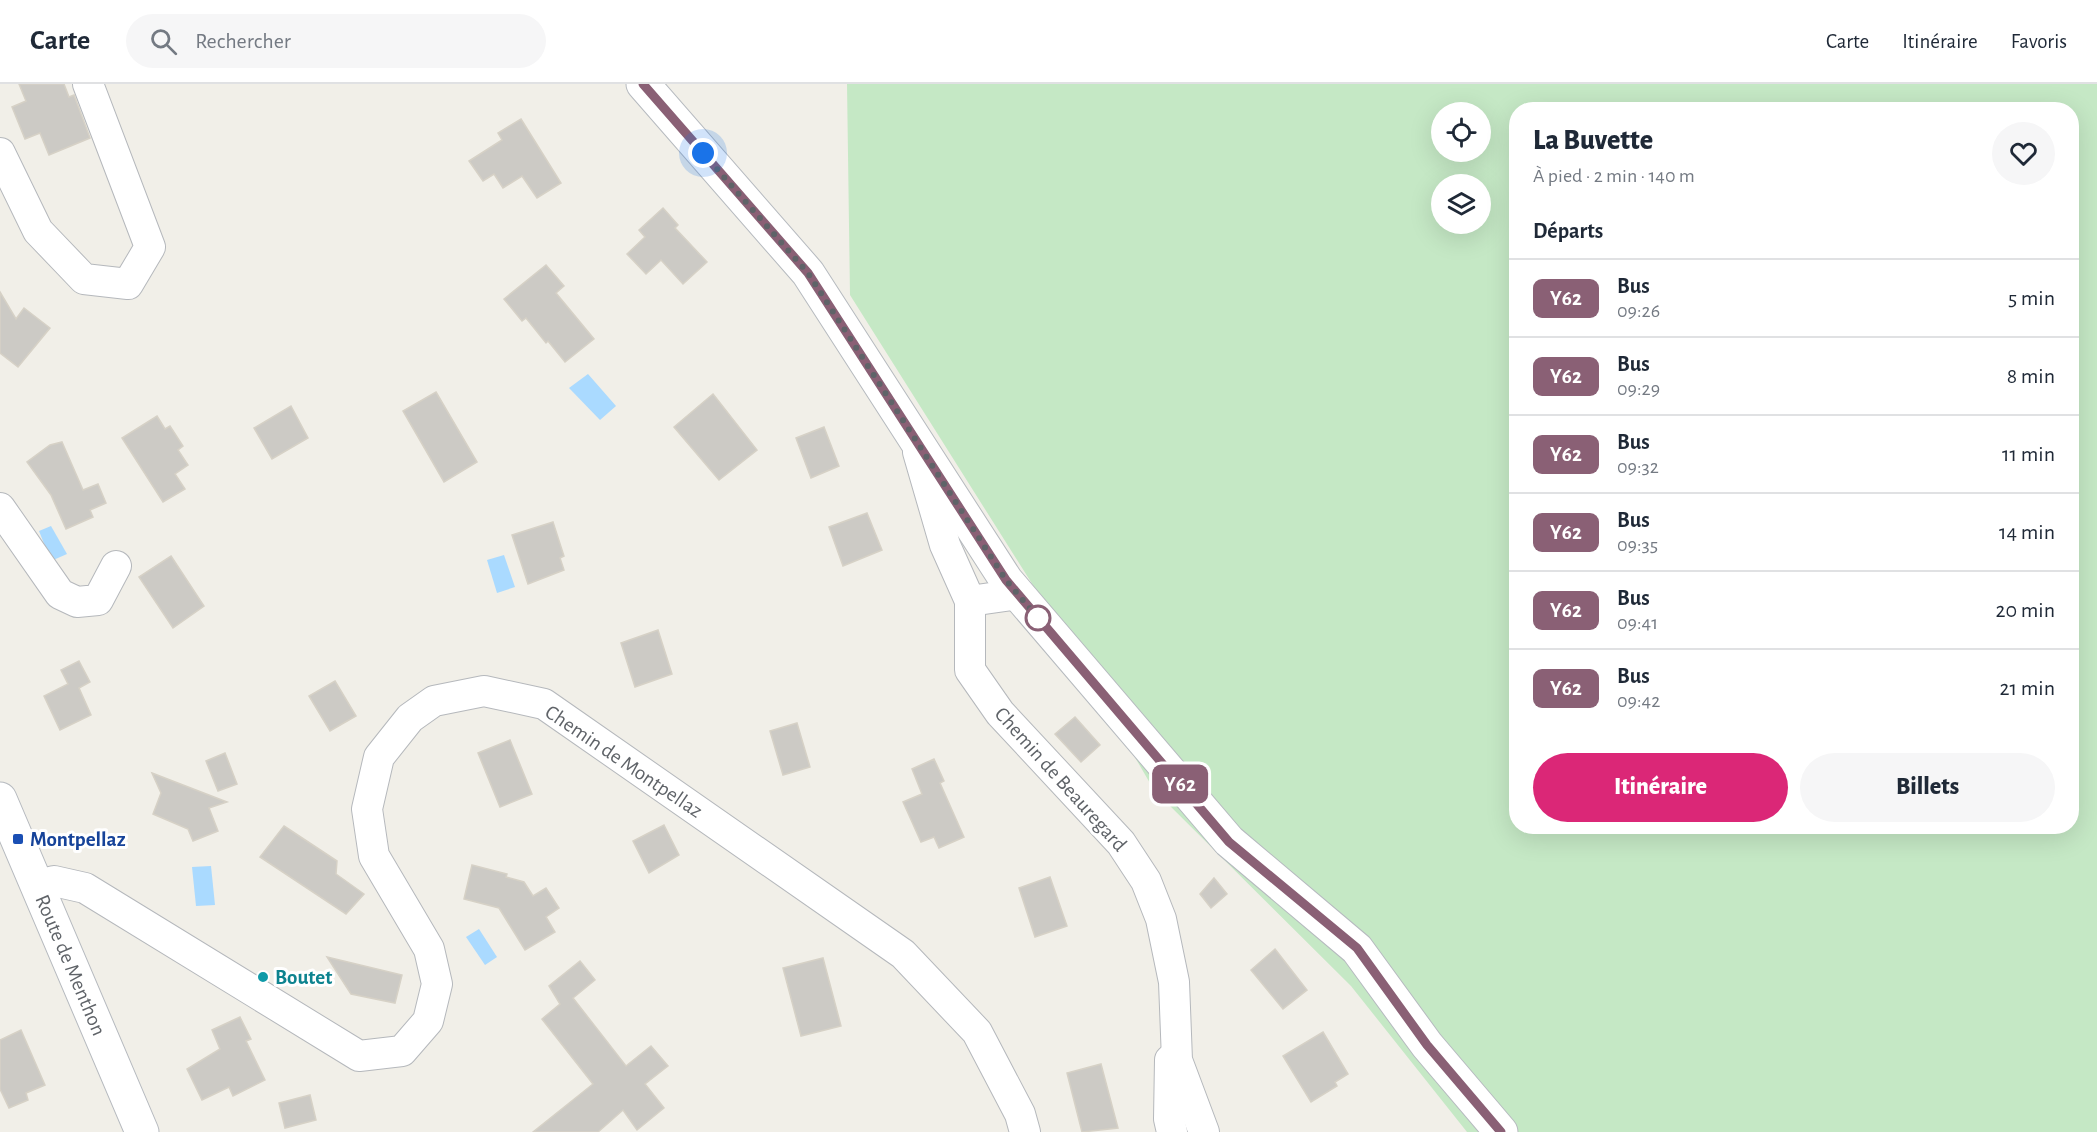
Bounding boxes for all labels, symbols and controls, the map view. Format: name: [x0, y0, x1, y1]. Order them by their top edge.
search box: [126, 14, 546, 68]
icon: search: [147, 25, 180, 58]
text: Carte: [30, 27, 90, 55]
text: Rechercher: [195, 30, 291, 52]
text: Carte: [1826, 31, 1869, 52]
text: Itinéraire: [1902, 31, 1978, 52]
text: Favoris: [2011, 31, 2067, 52]
map controls: [1431, 102, 1491, 234]
button: locate: [1431, 102, 1491, 162]
button: heart: [1992, 122, 2055, 185]
text: La Buvette: [1533, 127, 1653, 155]
your location: [688, 138, 718, 168]
text: À pied · 2 min · 140 m: [1533, 166, 1695, 186]
button: layers: [1431, 174, 1491, 234]
text: Départs: [1533, 220, 1603, 242]
text: Bus: [1617, 275, 1650, 297]
text: 5 min: [2008, 287, 2055, 309]
text: Y62: [1550, 288, 1582, 309]
text: 09:26: [1617, 301, 1660, 321]
text: Bus: [1617, 353, 1650, 375]
text: 8 min: [2007, 365, 2055, 387]
text: Y62: [1550, 366, 1582, 387]
text: 09:29: [1617, 379, 1660, 399]
text: Bus: [1617, 431, 1650, 453]
text: 11 min: [2002, 443, 2055, 465]
text: Y62: [1550, 444, 1582, 465]
text: 09:32: [1617, 457, 1659, 477]
text: Bus: [1617, 509, 1650, 531]
text: 14 min: [1999, 521, 2055, 543]
text: Y62: [1550, 522, 1582, 543]
text: 09:35: [1617, 535, 1658, 555]
text: Bus: [1617, 587, 1650, 609]
text: 20 min: [1995, 599, 2055, 621]
text: Y62: [1550, 600, 1582, 621]
unlabelled marker: [1025, 605, 1051, 631]
text: 09:41: [1617, 613, 1658, 633]
text: Bus: [1617, 665, 1650, 687]
text: 21 min: [2000, 677, 2055, 699]
text: Y62: [1550, 678, 1582, 699]
text: 09:42: [1617, 691, 1660, 711]
street label: Chemin de Montpellaz: [541, 701, 706, 822]
street label: Chemin de Beauregard: [991, 703, 1131, 856]
button: Itinéraire: [1533, 753, 1788, 822]
button: Billets: [1800, 753, 2055, 822]
line badge: Y62: [1146, 764, 1214, 804]
text: Y62: [1164, 774, 1196, 795]
place label: Montpellaz: [30, 829, 126, 850]
marker: Montpellaz: [11, 832, 25, 846]
street label: Route de Menthon: [31, 892, 110, 1039]
place label: Boutet: [275, 967, 332, 988]
marker: Boutet: [256, 970, 270, 984]

